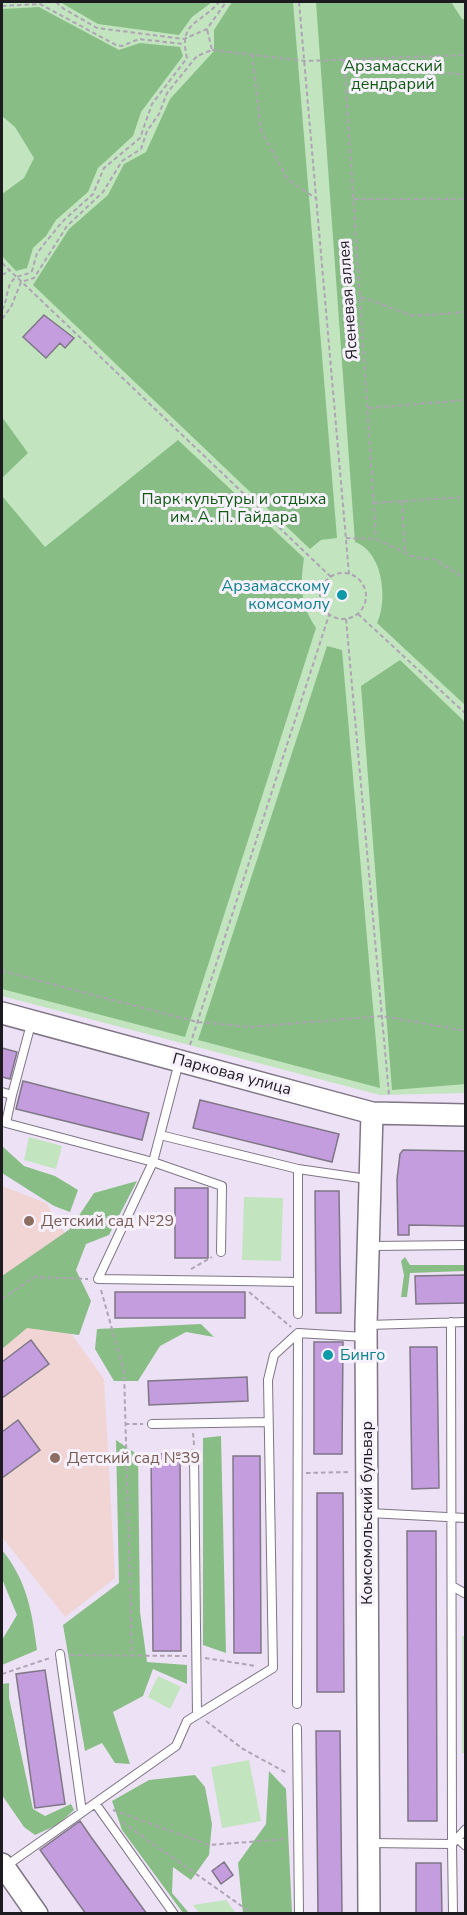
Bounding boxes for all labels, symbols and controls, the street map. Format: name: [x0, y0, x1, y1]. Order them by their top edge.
park label: Арзамасский дендрарий: [343, 55, 443, 95]
street label: Ясеневая аллея: [333, 240, 363, 360]
park label: Парк культуры и отдыха им. А. П. Гайдара: [141, 488, 327, 528]
place label: Арзамасскому комсомолу: [222, 575, 331, 615]
marker: Арзамасскому комсомолу: [335, 588, 349, 602]
street label: Парковая улица: [170, 1048, 294, 1100]
place label: Детский сад №29: [41, 1210, 174, 1232]
marker: Детский сад №29: [22, 1214, 36, 1228]
place label: Бинго: [340, 1344, 385, 1366]
marker: Бинго: [321, 1348, 335, 1362]
street label: Комсомольский бульвар: [356, 1421, 378, 1605]
place label: Детский сад №39: [67, 1447, 200, 1469]
marker: Детский сад №39: [48, 1451, 62, 1465]

